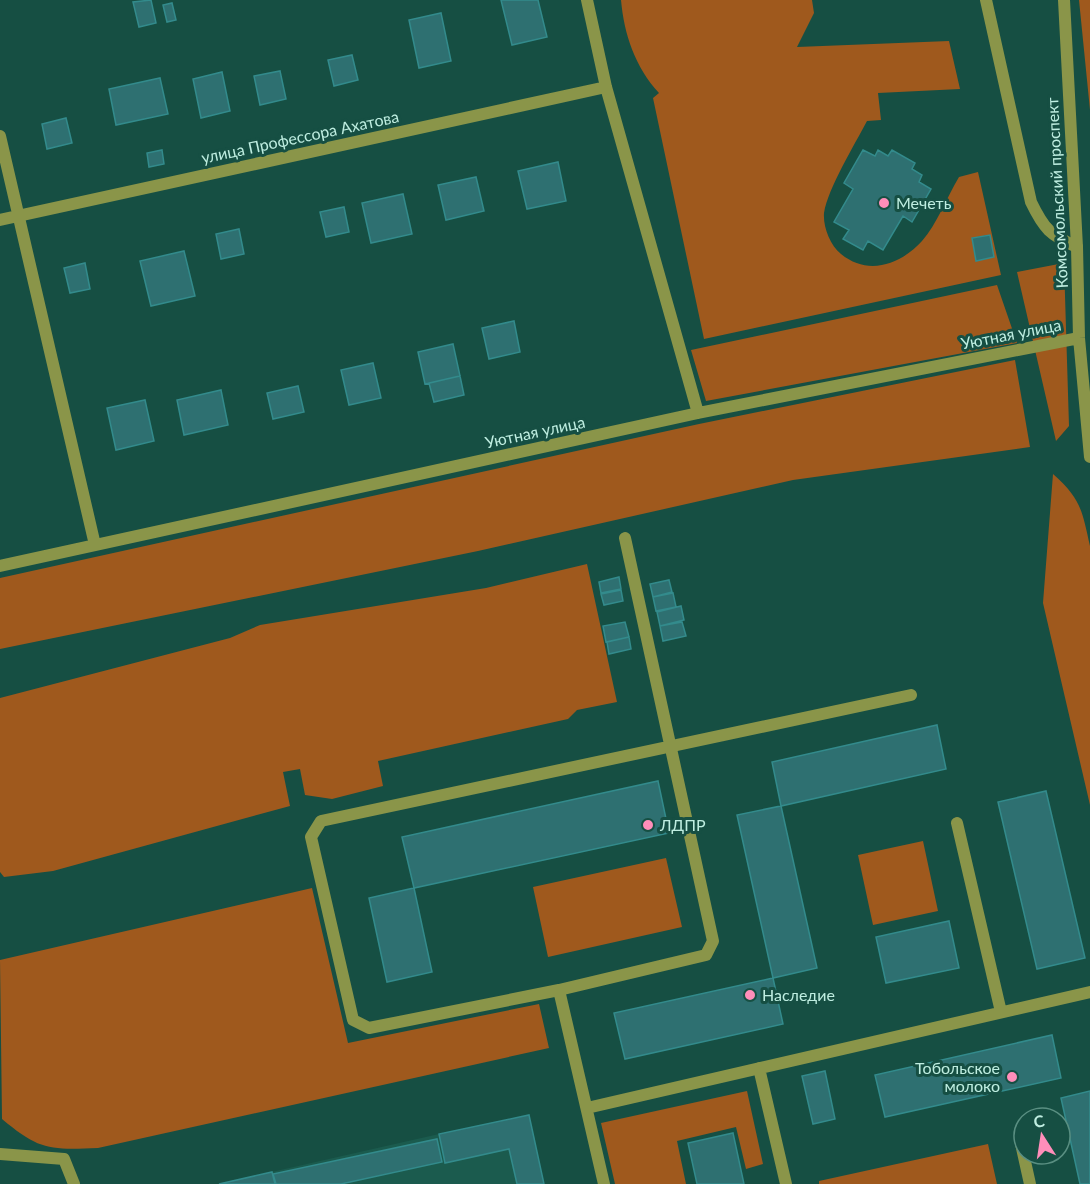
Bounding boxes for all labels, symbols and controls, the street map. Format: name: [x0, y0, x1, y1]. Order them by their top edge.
street label: Комсомольский проспект: [1042, 97, 1071, 289]
street label: улица Профессора Ахатова: [199, 106, 400, 167]
place label: Мечеть: [896, 193, 952, 212]
marker: Мечеть: [877, 196, 891, 210]
street label: Уютная улица: [959, 314, 1063, 353]
street label: Уютная улица: [483, 412, 587, 451]
place label: ЛДПР: [659, 815, 706, 834]
marker: ЛДПР: [641, 818, 655, 832]
place label: Наследие: [762, 985, 835, 1004]
marker: Наследие: [743, 988, 757, 1002]
place label: Тобольское молоко: [915, 1058, 1000, 1095]
marker: Тобольское молоко: [1005, 1070, 1019, 1084]
north arrow: [1012, 1106, 1072, 1166]
text: С: [1032, 1110, 1046, 1131]

